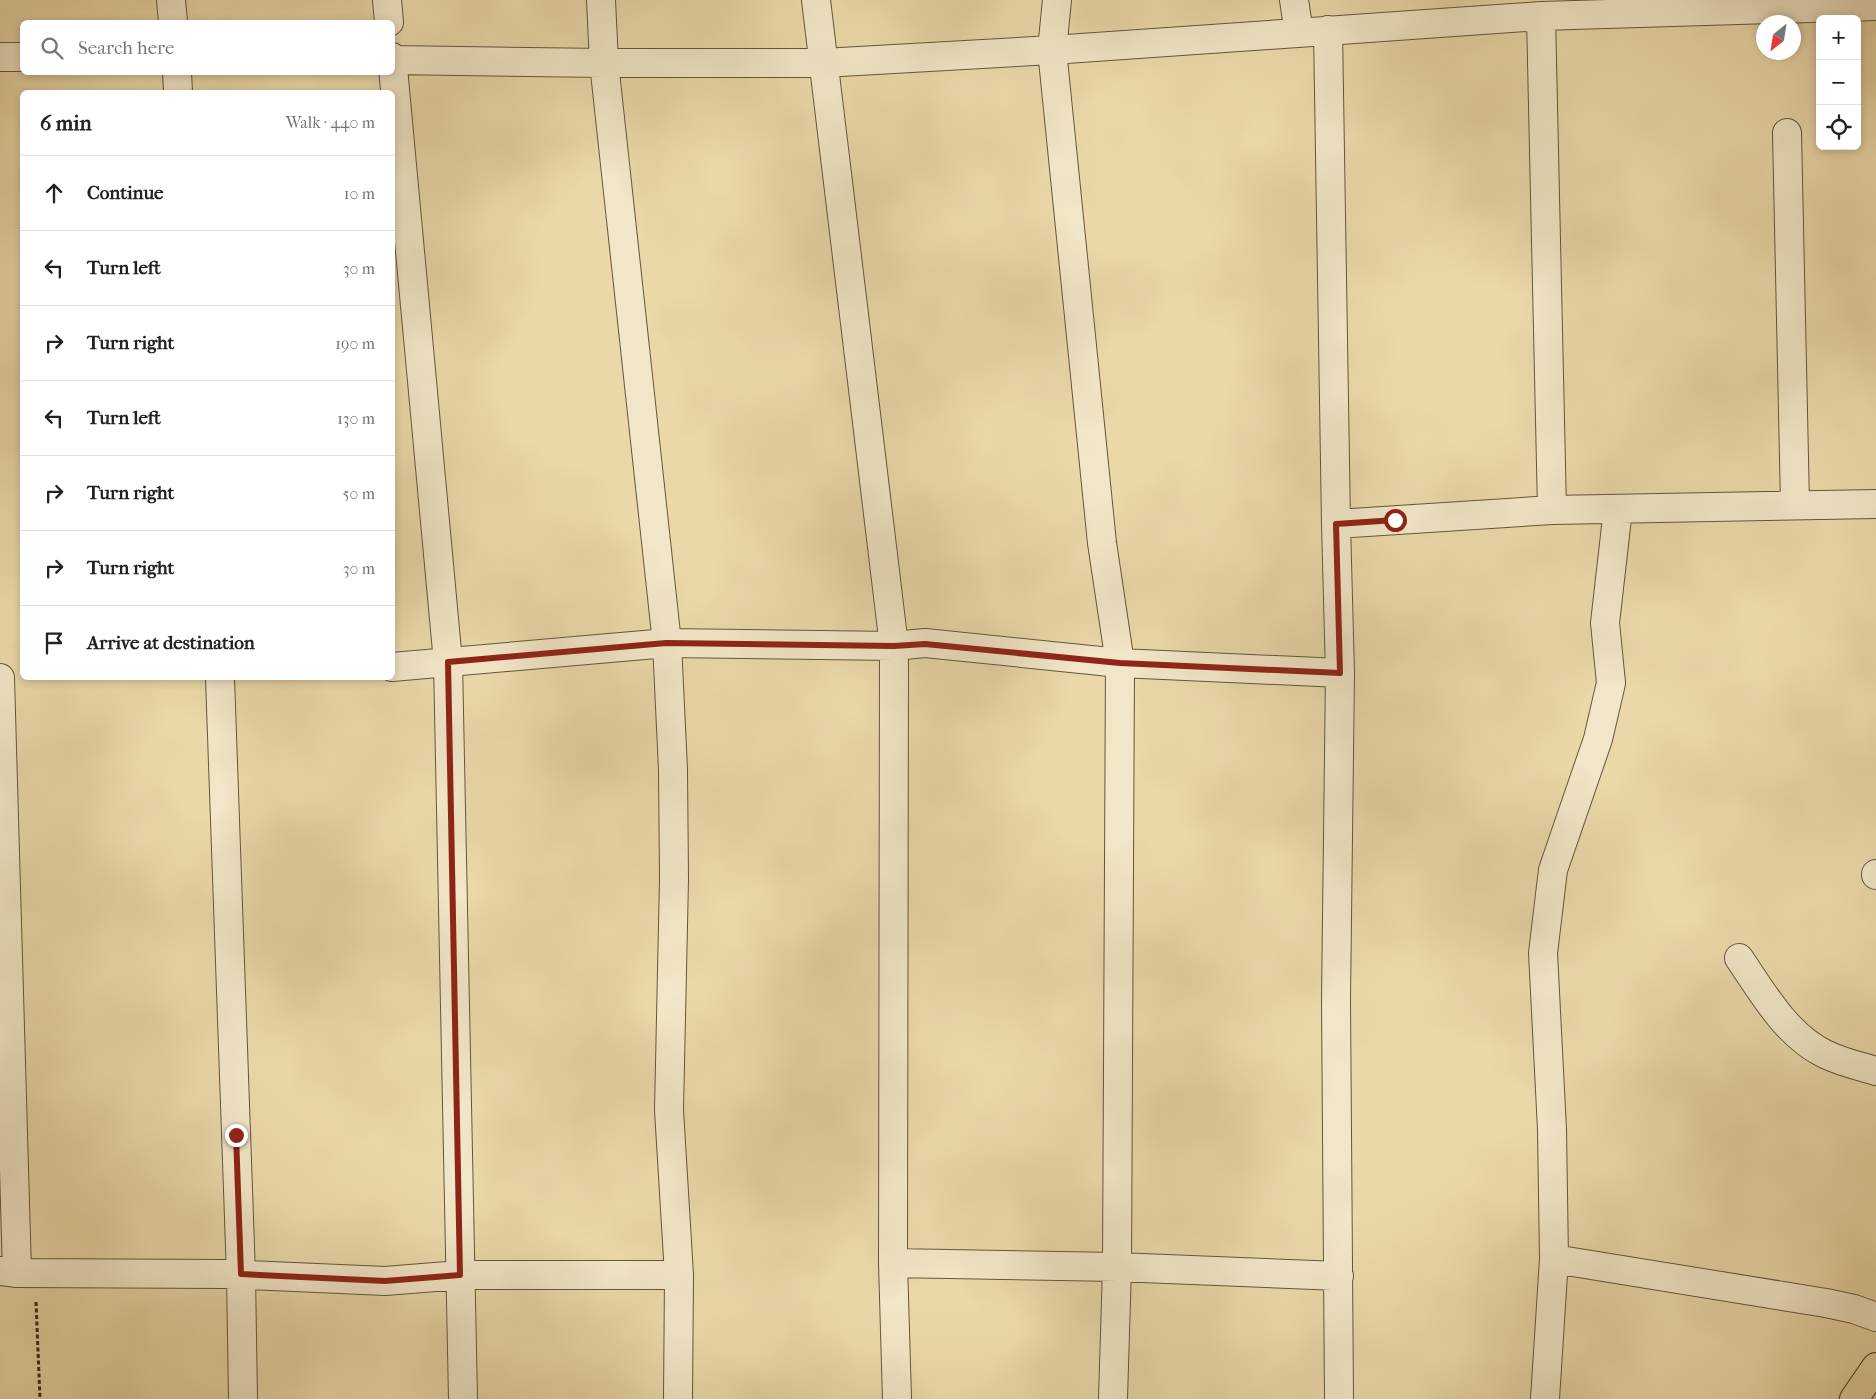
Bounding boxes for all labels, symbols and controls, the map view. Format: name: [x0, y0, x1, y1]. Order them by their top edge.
north arrow: [1756, 15, 1801, 60]
map controls: [1816, 15, 1861, 150]
button: +: [1816, 15, 1861, 60]
search box: [20, 20, 395, 75]
icon: search: [38, 34, 66, 62]
text: Search here: [78, 37, 174, 59]
button: −: [1816, 60, 1861, 105]
button: locate: [1816, 105, 1861, 150]
text: 6 min: [40, 111, 92, 135]
text: Walk · 440 m: [286, 113, 375, 132]
icon: ahead: [40, 179, 68, 207]
text: Continue: [87, 182, 163, 204]
text: 10 m: [344, 184, 375, 203]
icon: left: [40, 254, 68, 282]
text: Turn left: [87, 257, 161, 279]
text: 30 m: [343, 259, 375, 278]
icon: right: [40, 329, 68, 357]
text: Turn right: [87, 332, 174, 354]
text: 190 m: [335, 334, 375, 353]
icon: left: [40, 404, 68, 432]
text: Turn left: [87, 407, 161, 429]
text: 130 m: [337, 409, 375, 428]
icon: right: [40, 479, 68, 507]
text: Turn right: [87, 482, 174, 504]
text: 50 m: [343, 484, 375, 503]
route start: [1384, 509, 1407, 532]
icon: right: [40, 554, 68, 582]
text: Turn right: [87, 557, 174, 579]
text: 30 m: [343, 559, 375, 578]
icon: arrive: [40, 629, 68, 657]
text: Arrive at destination: [87, 632, 255, 654]
route end: [225, 1124, 248, 1147]

